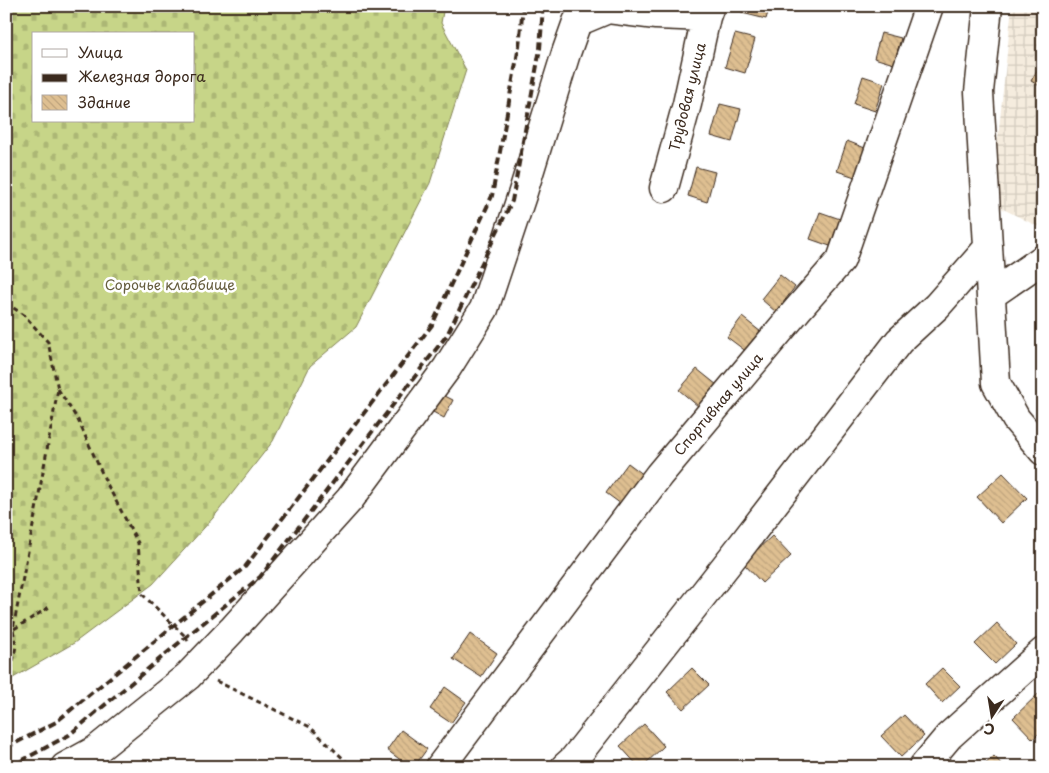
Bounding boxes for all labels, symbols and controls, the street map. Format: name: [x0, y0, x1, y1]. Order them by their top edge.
legend: [32, 32, 195, 122]
text: Улица: [78, 40, 123, 63]
street label: Трудовая улица: [663, 40, 711, 154]
text: Железная дорога: [78, 64, 206, 87]
text: Здание: [78, 90, 131, 113]
park label: Сорочье кладбище: [105, 274, 235, 295]
street label: Спортивная улица: [669, 348, 768, 460]
north arrow: [966, 690, 1016, 740]
text: С: [982, 718, 997, 741]

